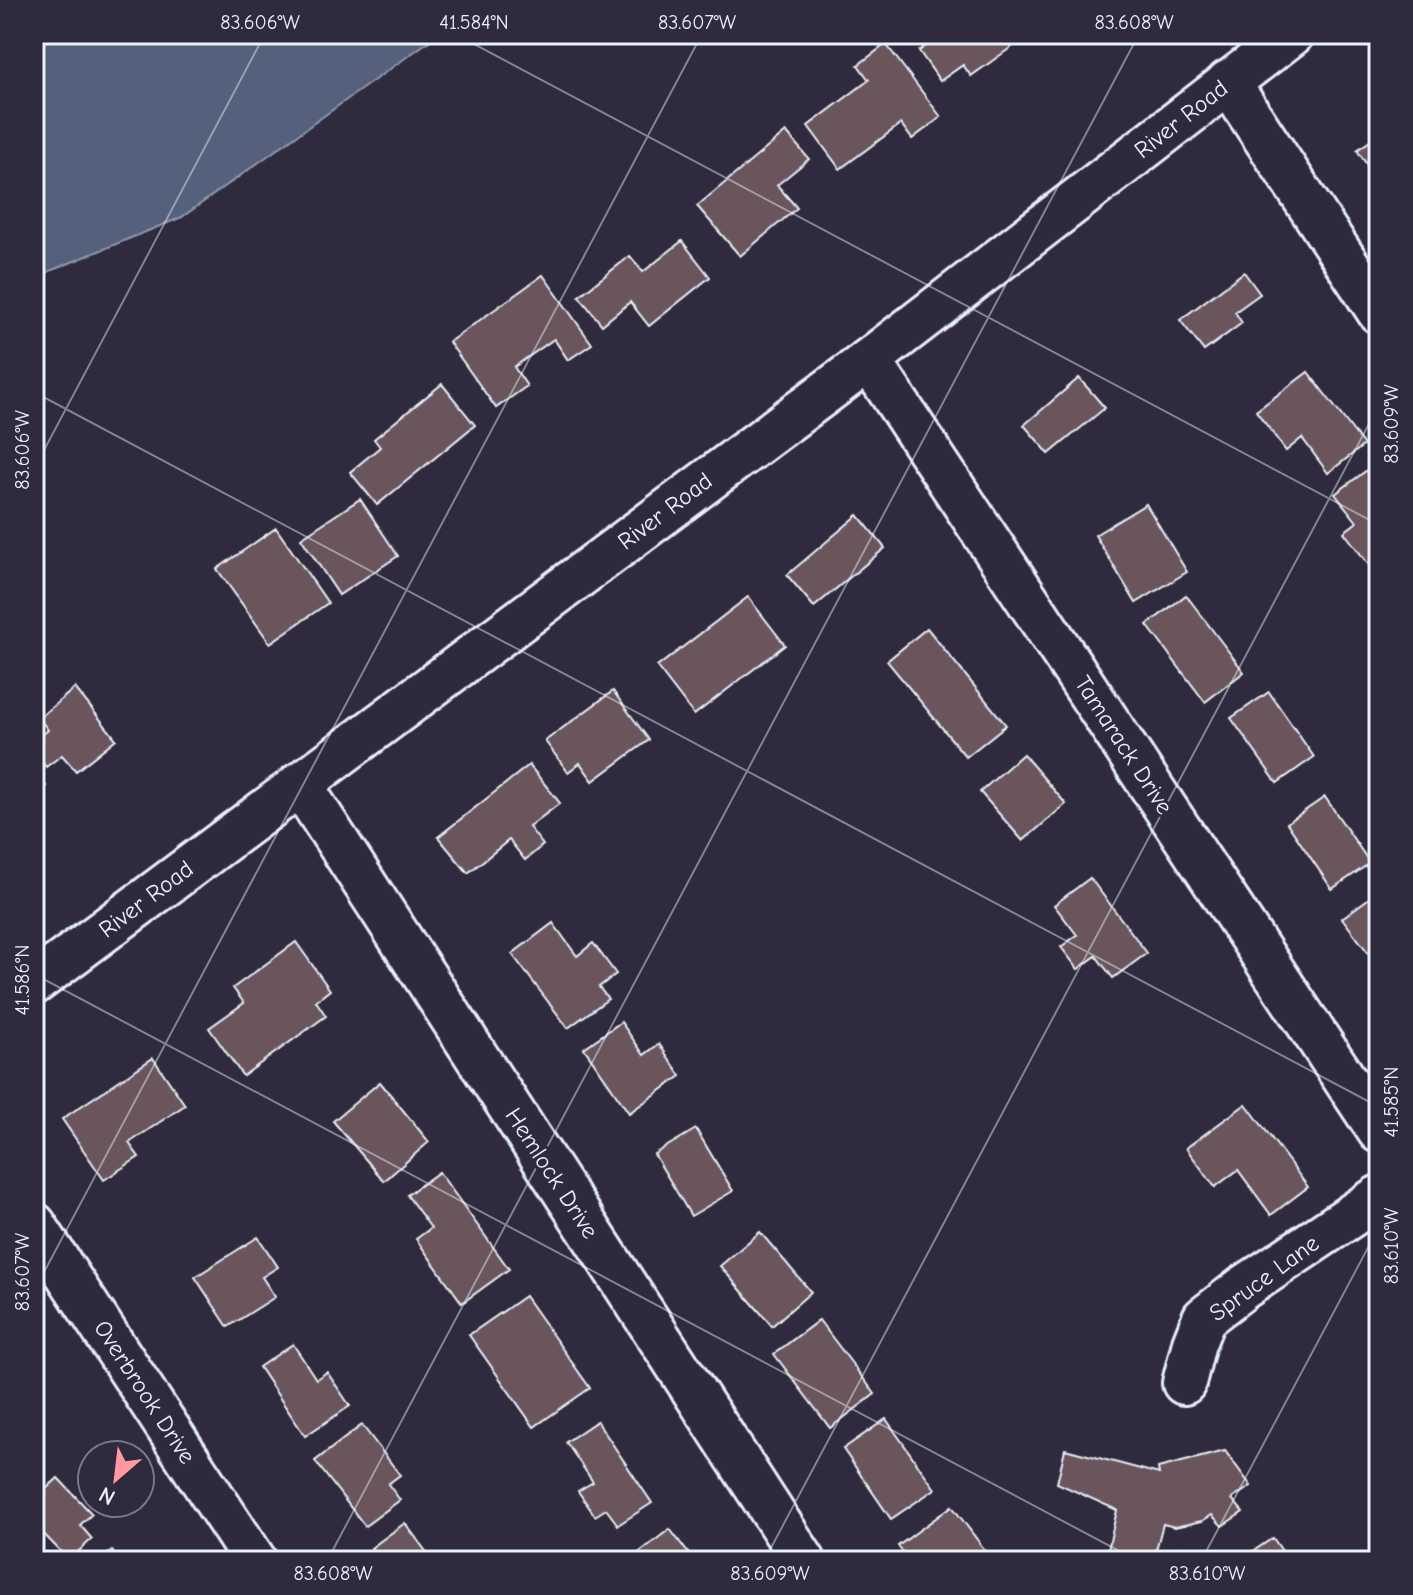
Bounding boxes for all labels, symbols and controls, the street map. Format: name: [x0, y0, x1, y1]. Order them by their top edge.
text: 83.606°W: [220, 11, 300, 34]
text: 41.584°N: [439, 11, 509, 34]
text: 83.607°W: [658, 11, 737, 34]
text: 83.608°W: [1094, 11, 1174, 34]
street label: River Road: [1129, 74, 1233, 164]
text: 83.609°W: [1380, 384, 1403, 464]
text: 83.606°W: [11, 410, 34, 490]
street label: River Road: [612, 467, 718, 555]
street label: Tamarack Drive: [1069, 671, 1179, 819]
street label: River Road: [93, 855, 199, 943]
text: 41.586°N: [11, 945, 34, 1015]
text: 41.585°N: [1380, 1067, 1403, 1137]
street label: Hemlock Drive: [499, 1102, 605, 1244]
text: 83.610°W: [1380, 1207, 1403, 1284]
street label: Spruce Lane: [1204, 1229, 1324, 1327]
text: 83.607°W: [11, 1232, 34, 1311]
street label: Overbrook Drive: [88, 1315, 202, 1469]
north arrow: [76, 1439, 156, 1519]
text: N: [95, 1481, 120, 1511]
text: 83.608°W: [293, 1562, 373, 1585]
text: 83.609°W: [730, 1562, 810, 1585]
text: 83.610°W: [1169, 1562, 1246, 1585]

